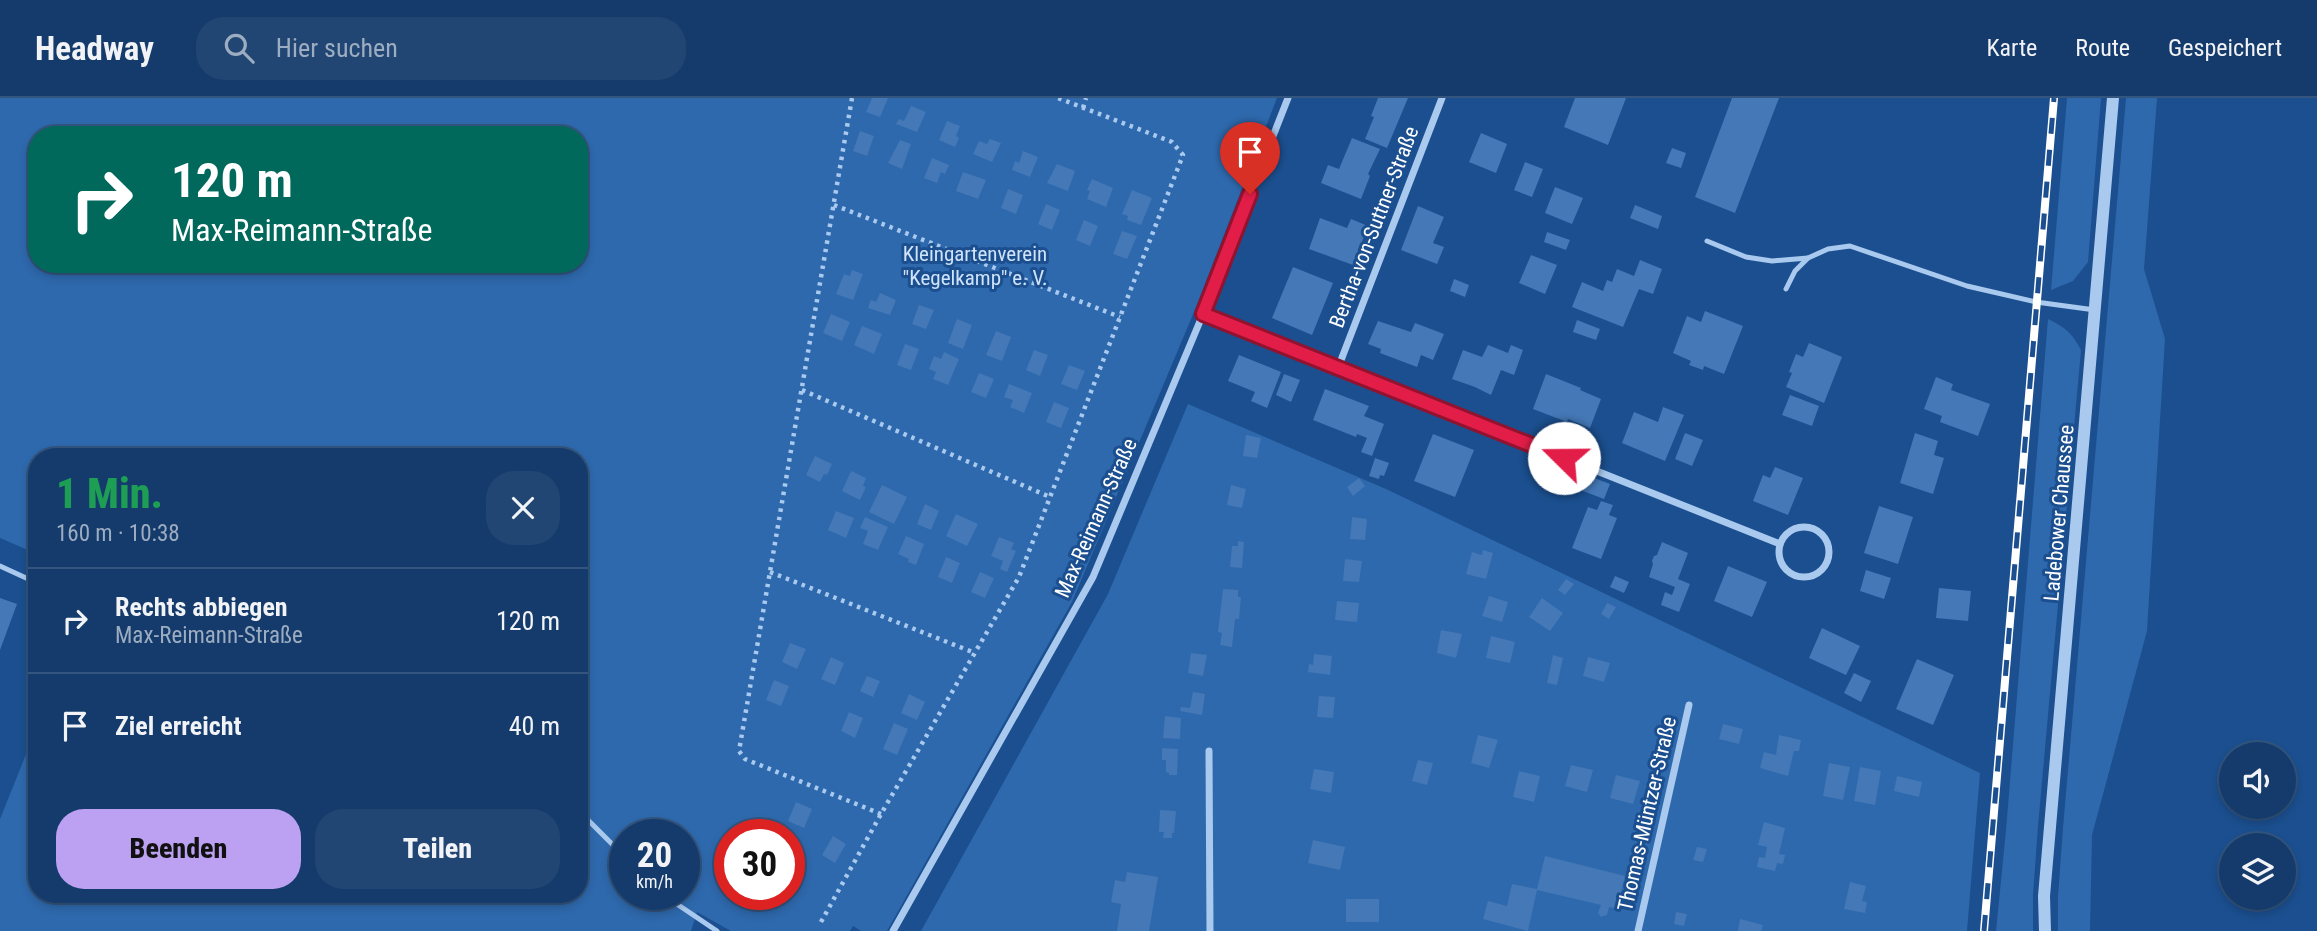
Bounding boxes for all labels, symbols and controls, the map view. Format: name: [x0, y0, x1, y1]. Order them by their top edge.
search box: [196, 17, 686, 80]
text: Headway: [35, 29, 154, 68]
icon: search: [220, 29, 258, 67]
text: Hier suchen: [276, 33, 398, 63]
text: Karte: [1987, 34, 2037, 62]
text: Route: [2075, 34, 2130, 62]
text: Gespeichert: [2168, 34, 2282, 62]
pin: [1220, 122, 1280, 194]
street label: Bertha-von-Suttner-Straße: [1325, 123, 1424, 331]
icon: arrive: [1231, 133, 1269, 171]
text: 120 m: [171, 152, 293, 209]
icon: right: [56, 154, 147, 245]
text: Max-Reimann-Straße: [171, 211, 432, 249]
park label: Kleingartenverein "Kegelkamp" e. V.: [903, 242, 1047, 290]
position arrow: [1527, 421, 1601, 495]
street label: Ladebower Chaussee: [2039, 424, 2079, 602]
street label: Max-Reimann-Straße: [1050, 435, 1142, 601]
text: 1 Min.: [56, 469, 163, 518]
button: close: [486, 471, 560, 545]
text: 160 m · 10:38: [56, 520, 180, 547]
text: Rechts abbiegen: [115, 592, 288, 622]
icon: right: [56, 602, 94, 640]
text: 120 m: [496, 606, 560, 636]
text: Max-Reimann-Straße: [115, 622, 303, 649]
icon: arrive: [56, 707, 94, 745]
text: Ziel erreicht: [115, 711, 241, 741]
text: 40 m: [509, 711, 560, 741]
street label: Thomas-Müntzer-Straße: [1613, 714, 1681, 914]
map controls: [2219, 742, 2296, 910]
button: sound: [2219, 742, 2296, 819]
button: Beenden: [56, 809, 301, 889]
button: Teilen: [315, 809, 560, 889]
speed limit sign: 30: [714, 819, 805, 910]
button: layers: [2219, 833, 2296, 910]
text: 20: [637, 835, 672, 876]
text: km/h: [636, 871, 673, 892]

